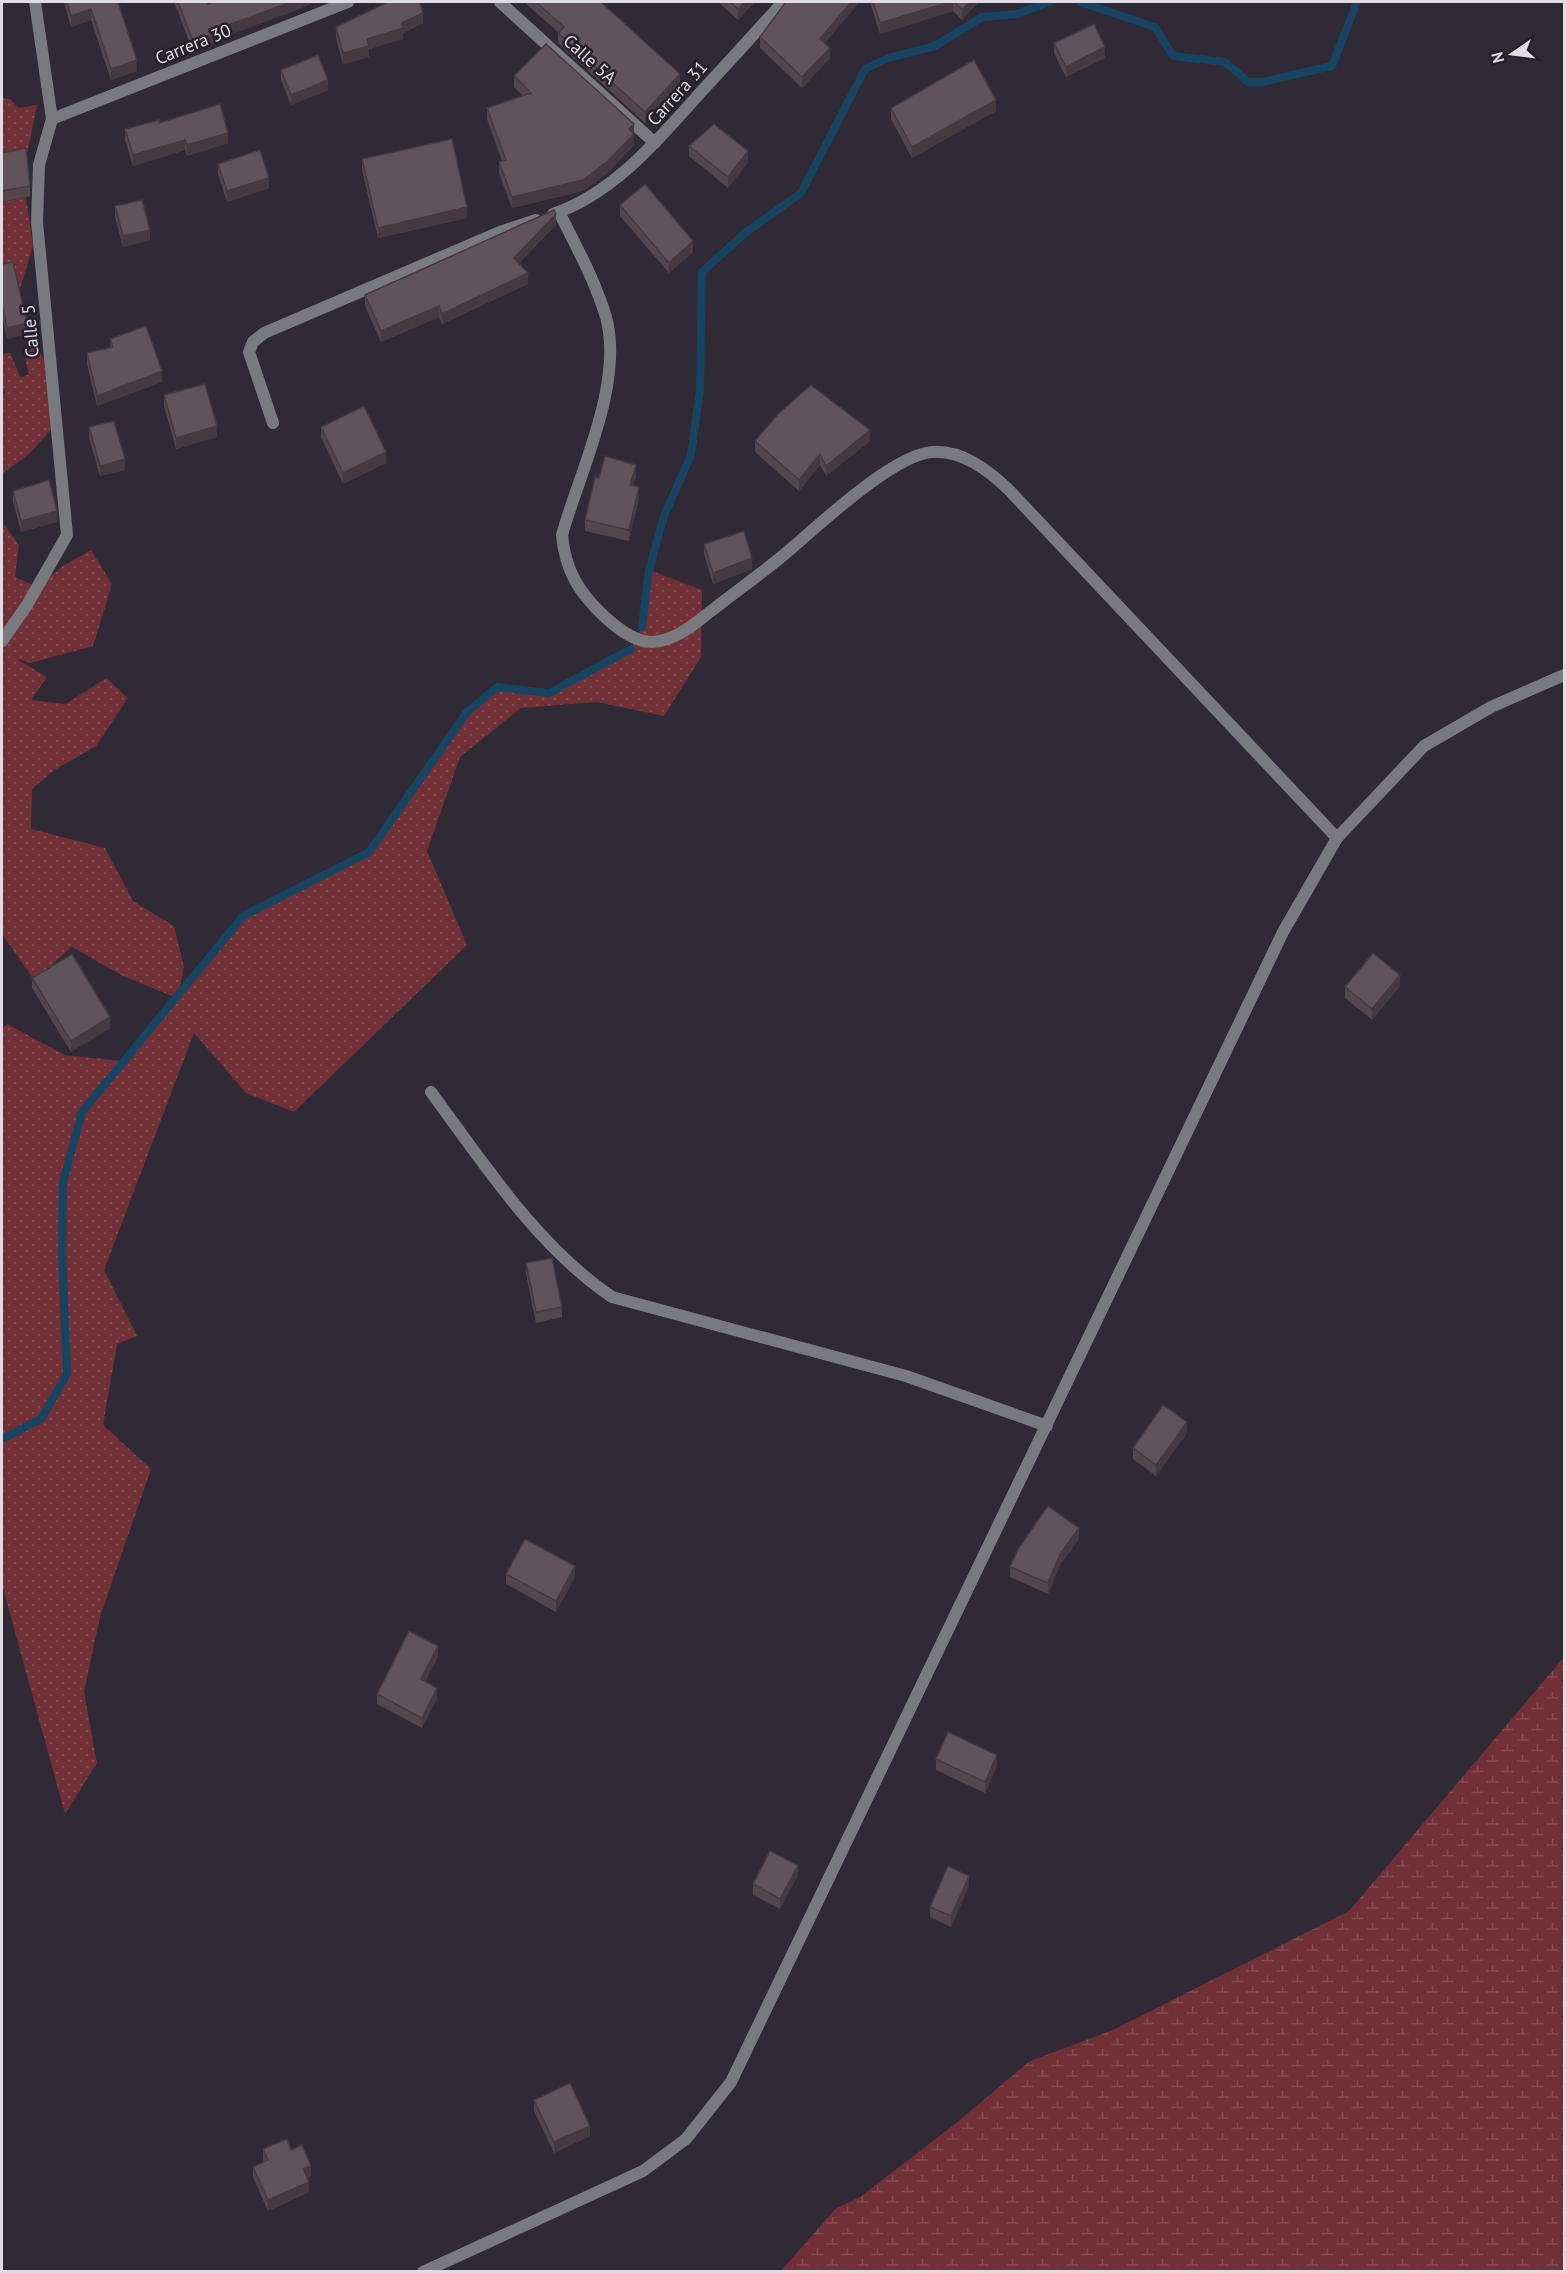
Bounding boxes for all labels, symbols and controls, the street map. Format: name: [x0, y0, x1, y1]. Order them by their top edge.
street label: Carrera 30: [152, 18, 234, 70]
north arrow: [1482, 24, 1542, 84]
street label: Calle 5A: [559, 29, 622, 89]
text: N: [1486, 50, 1508, 65]
street label: Carrera 31: [642, 56, 712, 130]
street label: Calle 5: [16, 304, 44, 358]

